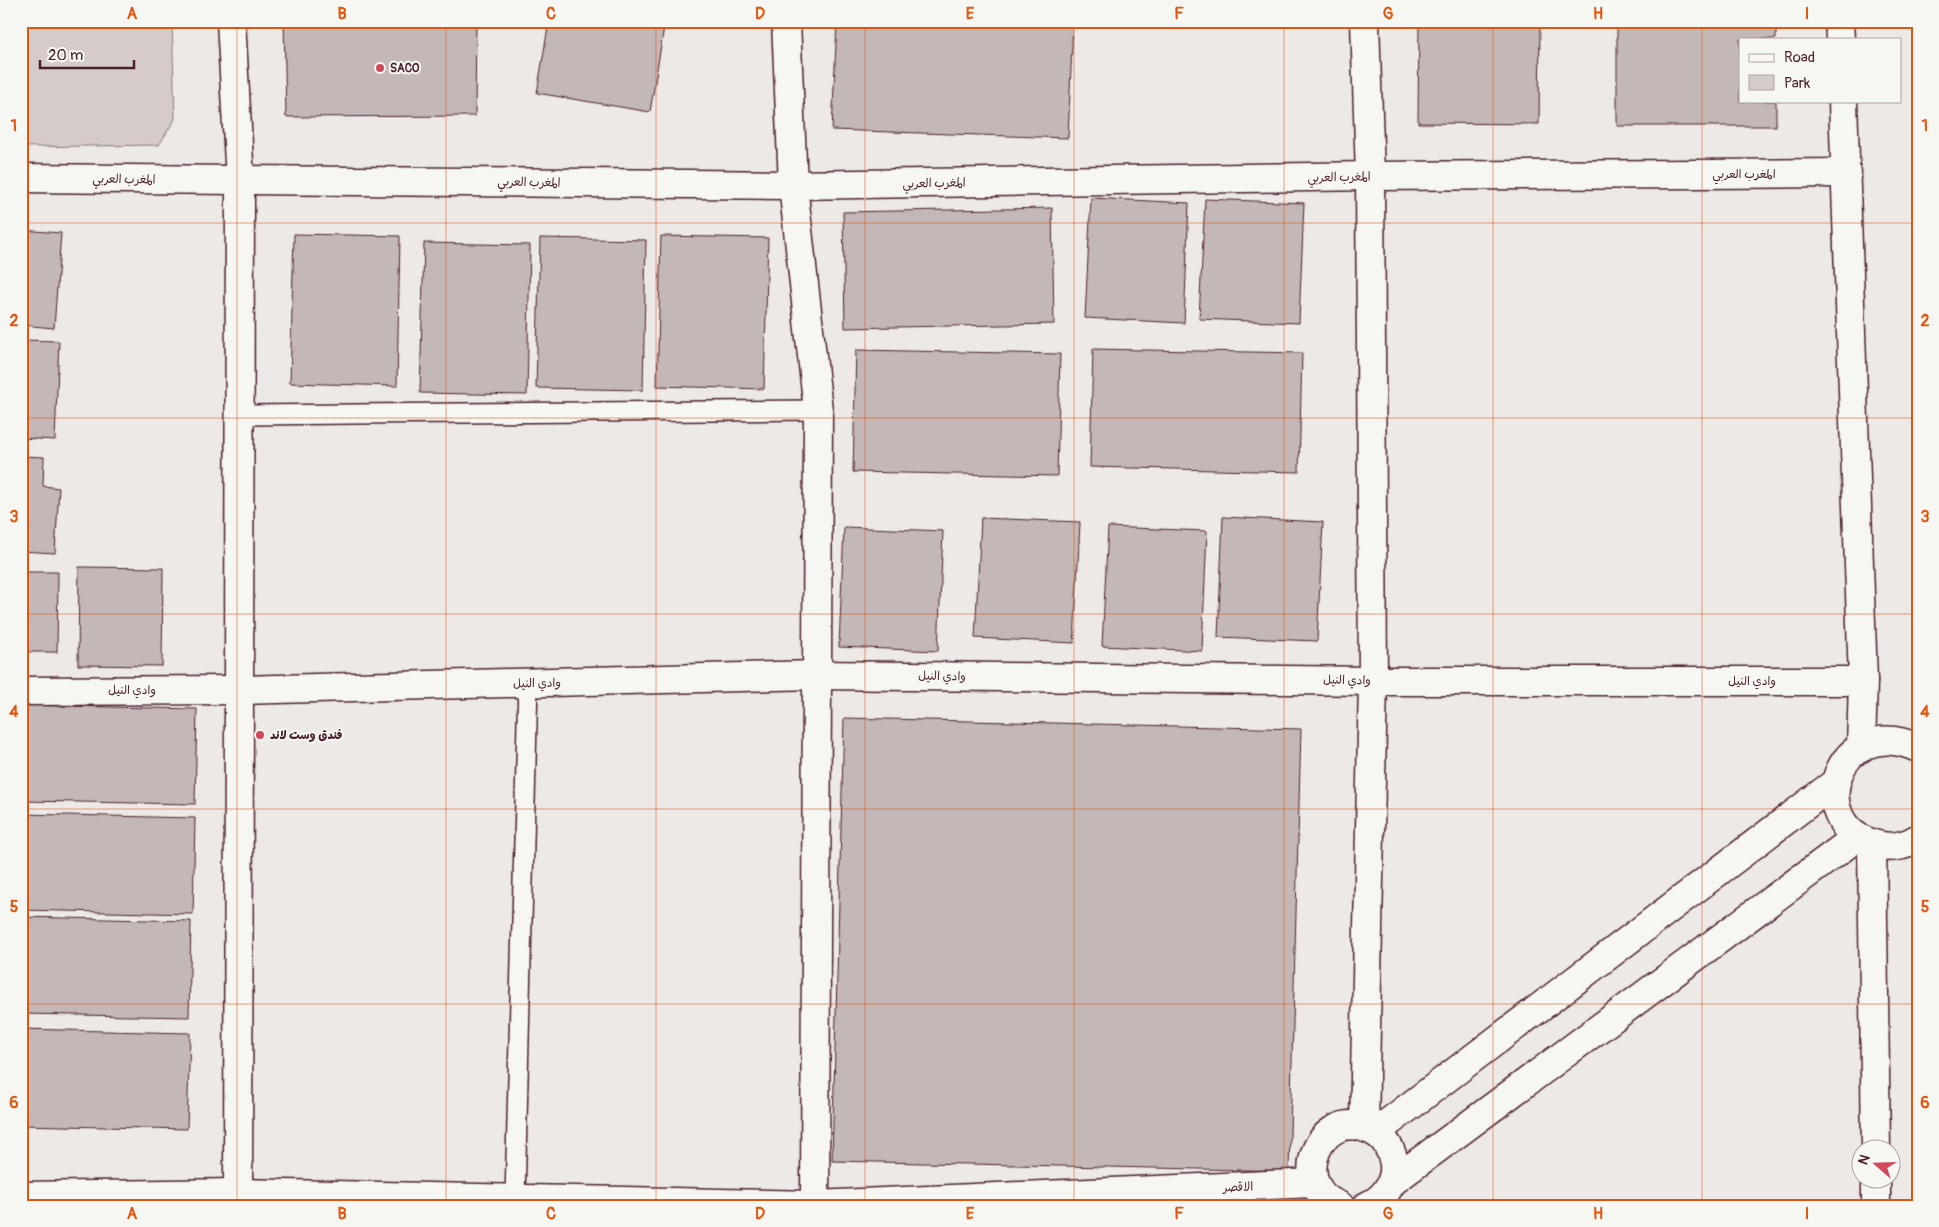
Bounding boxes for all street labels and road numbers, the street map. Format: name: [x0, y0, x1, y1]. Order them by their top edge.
street label: المغرب العربي: [1712, 167, 1776, 185]
street label: المغرب العربي: [1307, 169, 1371, 189]
street label: المغرب العربي: [92, 171, 156, 191]
street label: المغرب العربي: [497, 174, 561, 194]
street label: المغرب العربي: [902, 175, 966, 195]
street label: وادي النيل: [918, 669, 966, 685]
street label: وادي النيل: [1323, 673, 1371, 689]
street label: وادي النيل: [1728, 674, 1776, 690]
street label: وادي النيل: [513, 676, 561, 692]
street label: وادي النيل: [108, 683, 156, 699]
street label: الاقصر: [1221, 1179, 1254, 1196]

